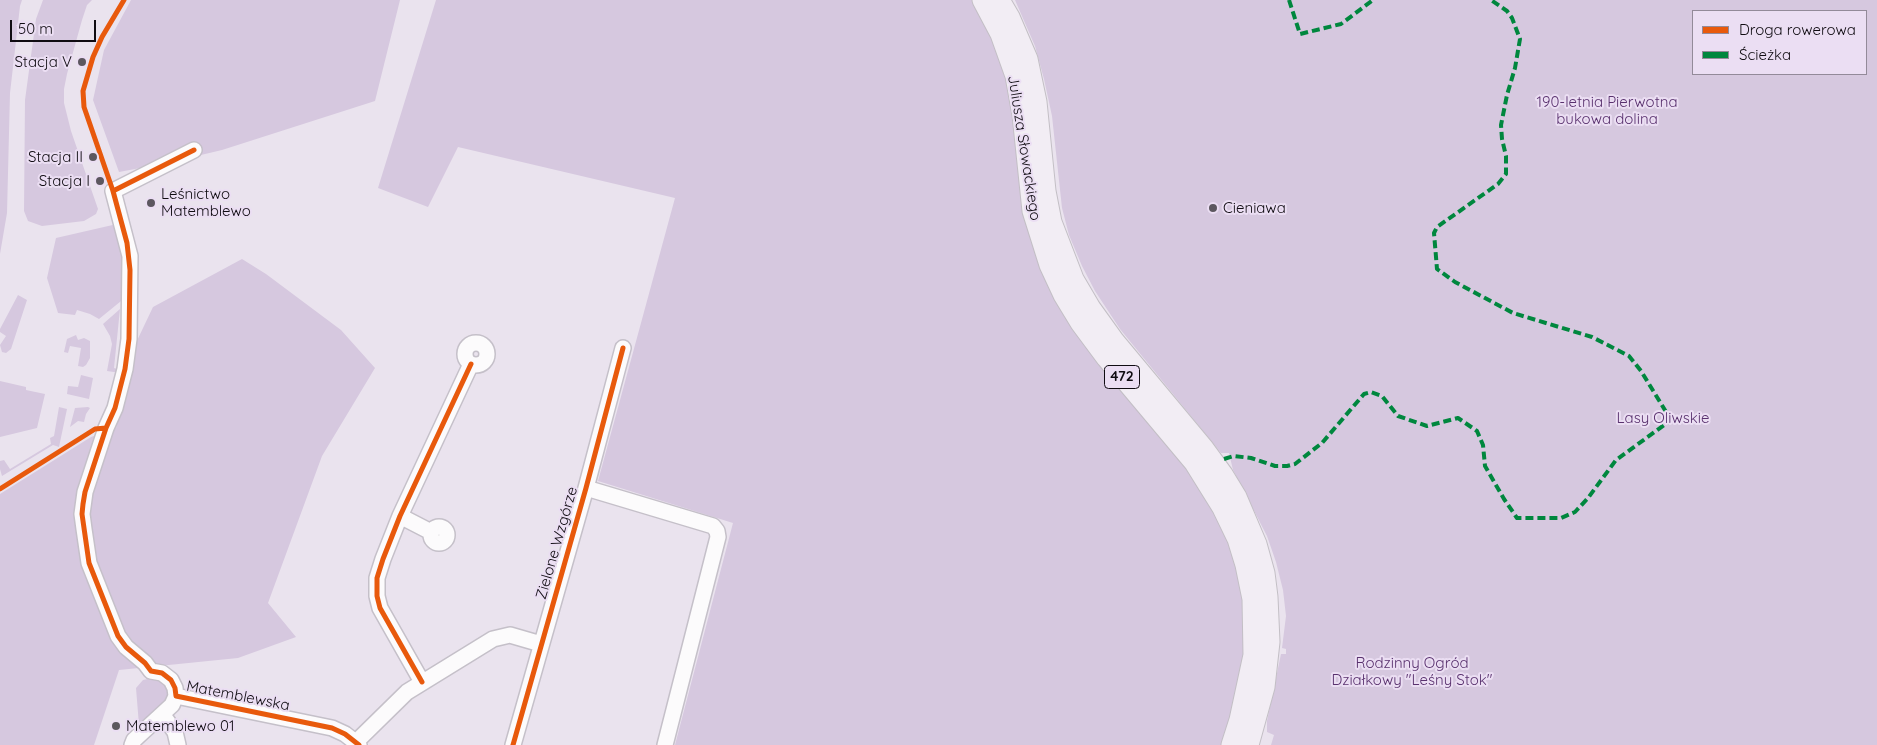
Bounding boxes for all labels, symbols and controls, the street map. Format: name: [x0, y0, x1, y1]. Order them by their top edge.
scale bar: [12, 10, 99, 42]
legend: [1692, 10, 1867, 75]
text: 50 m: [18, 19, 53, 38]
text: Droga rowerowa: [1739, 20, 1856, 39]
text: Ścieżka: [1739, 45, 1791, 64]
place label: Stacja V: [14, 53, 72, 71]
marker: Stacja V: [76, 56, 88, 68]
street label: Juliusza Słowackiego: [1004, 74, 1044, 222]
park label: 190-letnia Pierwotna bukowa dolina: [1537, 93, 1677, 128]
place label: Stacja II: [28, 148, 83, 166]
marker: Stacja II: [87, 151, 99, 163]
place label: Stacja I: [39, 172, 90, 190]
marker: Stacja I: [94, 175, 106, 187]
place label: Leśnictwo Matemblewo: [161, 185, 251, 220]
marker: Leśnictwo Matemblewo: [145, 197, 157, 209]
place label: Cieniawa: [1223, 199, 1286, 217]
marker: Cieniawa: [1207, 202, 1219, 214]
road number: 472: [1104, 366, 1140, 388]
park label: Lasy Oliwskie: [1617, 409, 1709, 427]
street label: Zielone Wzgórze: [532, 485, 582, 601]
park label: Rodzinny Ogród Działkowy "Leśny Stok": [1331, 654, 1493, 689]
street label: Matemblewska: [185, 677, 291, 715]
place label: Matemblewo 01: [126, 717, 234, 735]
marker: Matemblewo 01: [110, 720, 122, 732]

